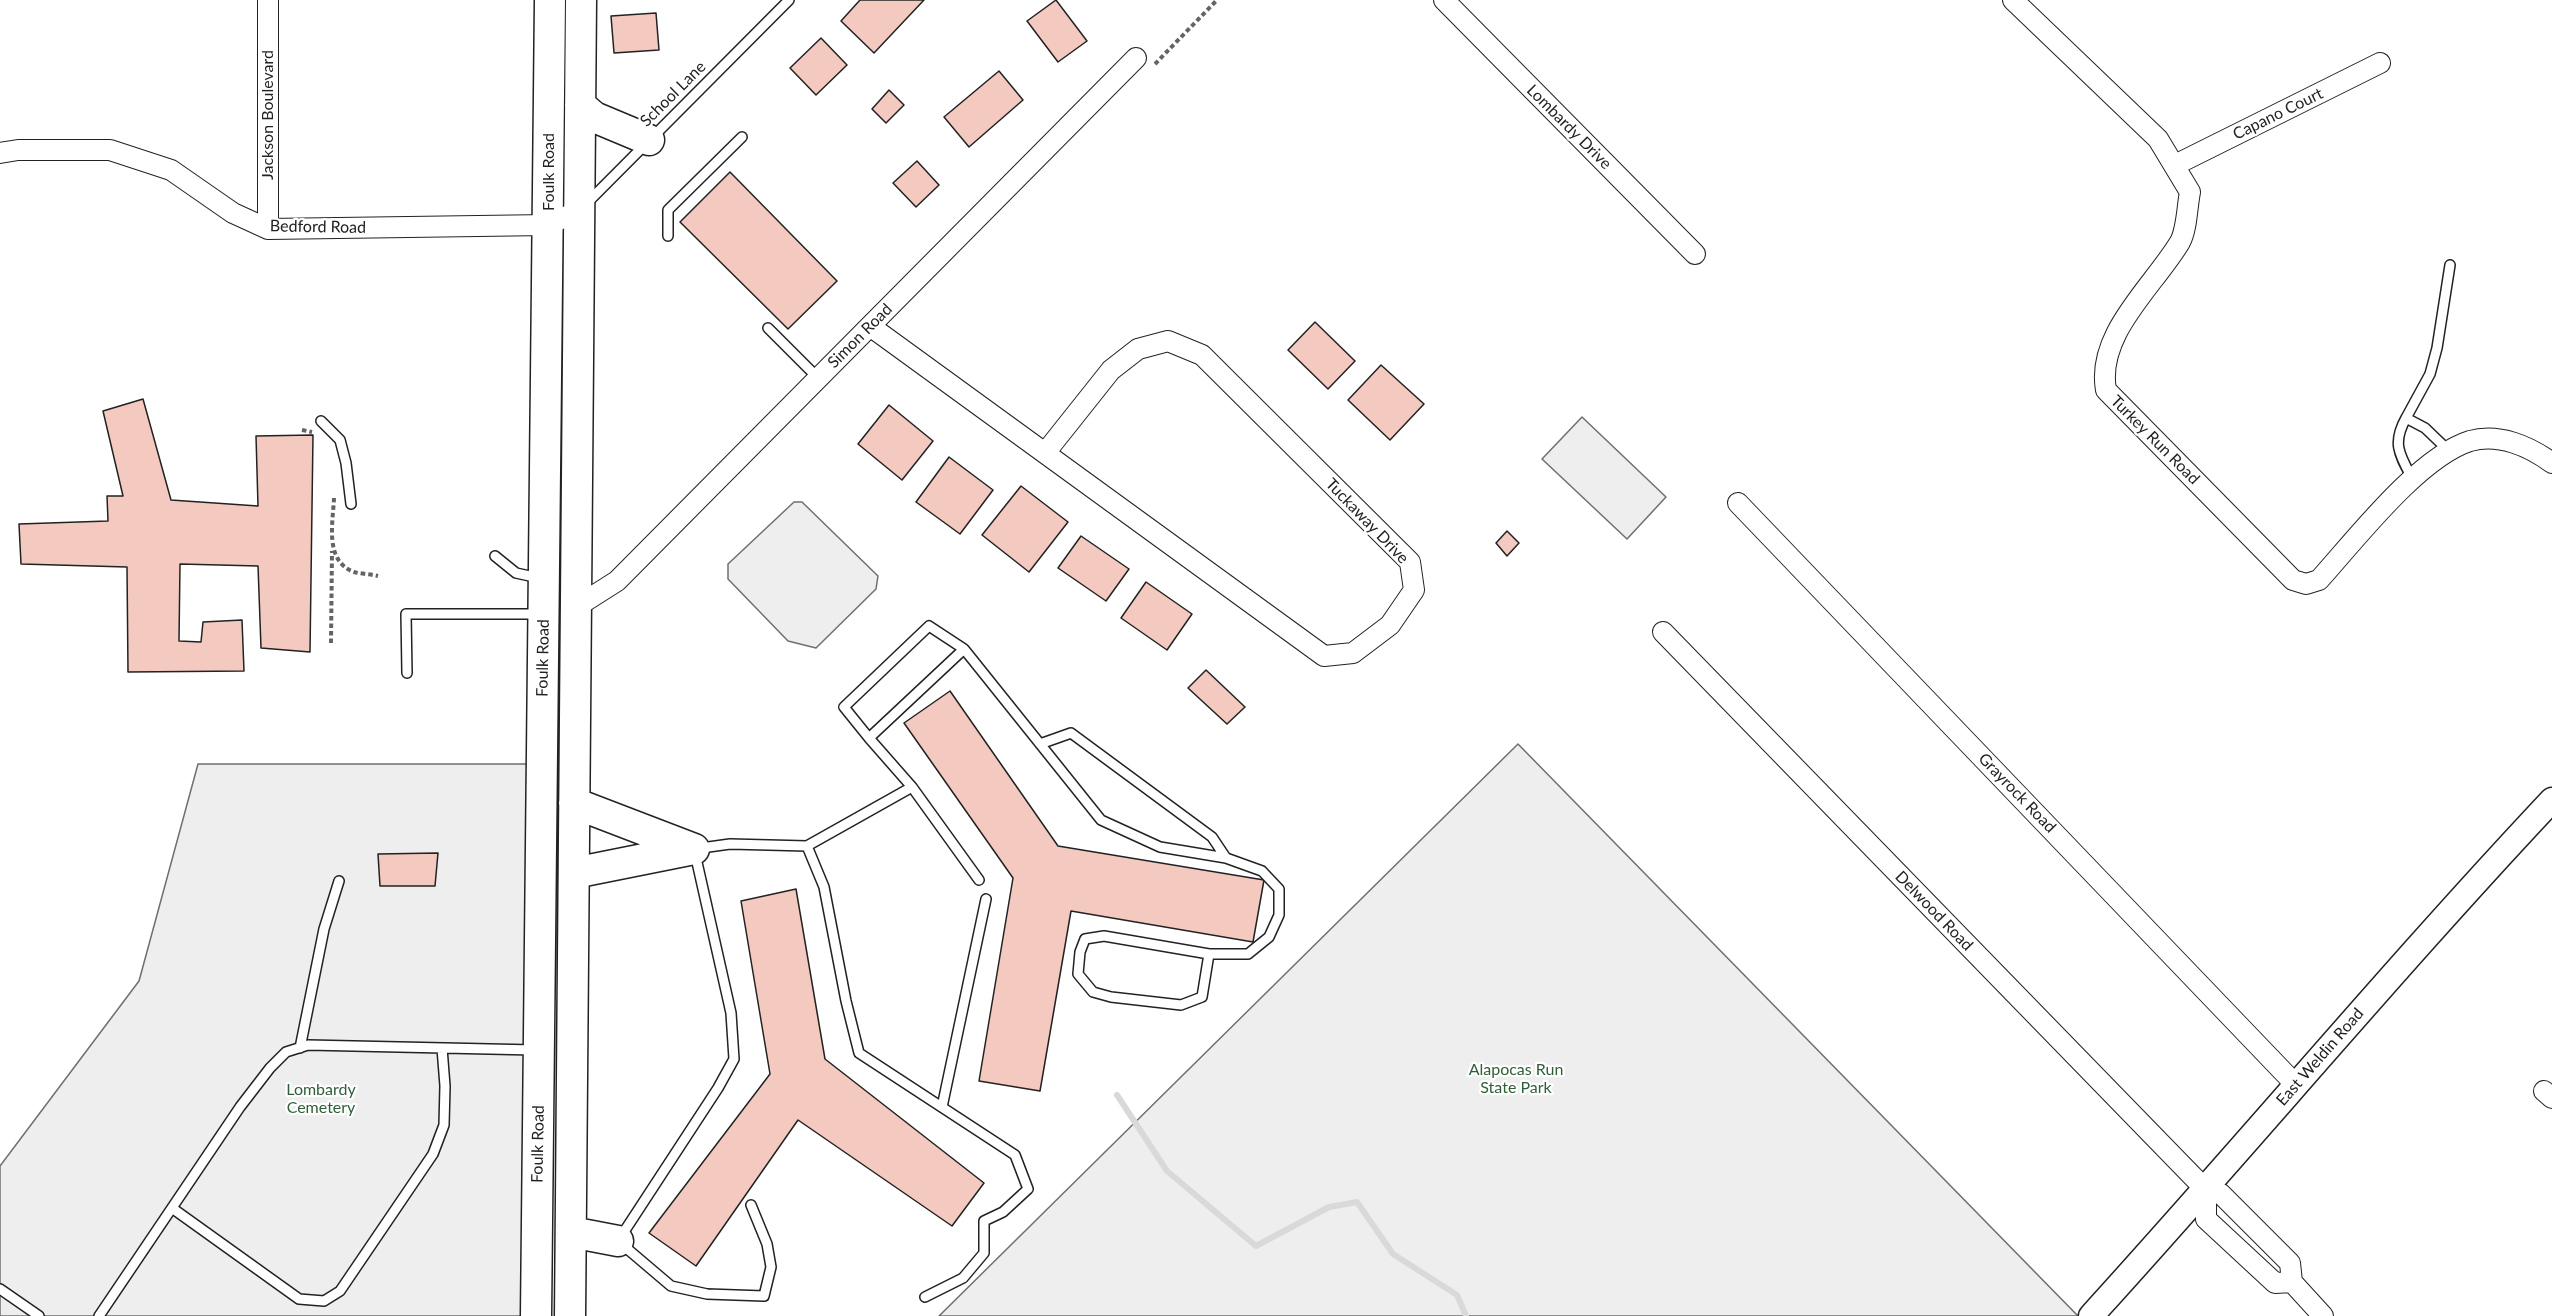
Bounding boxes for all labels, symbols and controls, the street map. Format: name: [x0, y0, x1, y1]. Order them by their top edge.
street label: Jackson Boulevard: [258, 50, 278, 180]
street label: School Lane: [636, 57, 710, 131]
street label: Lombardy Drive: [1523, 81, 1615, 173]
street label: Capano Court: [2230, 84, 2326, 144]
street label: Foulk Road: [539, 133, 559, 211]
street label: Bedford Road: [270, 217, 366, 237]
street label: Simon Road: [824, 300, 896, 372]
street label: Turkey Run Road: [2107, 392, 2203, 488]
street label: Tuckaway Drive: [1322, 474, 1412, 568]
street label: Foulk Road: [533, 619, 553, 697]
street label: Grayrock Road: [1974, 749, 2060, 837]
street label: Delwood Road: [1891, 867, 1977, 955]
street label: East Weldin Road: [2272, 1004, 2368, 1110]
park label: Alapocas Run State Park: [1469, 1060, 1563, 1098]
park label: Lombardy Cemetery: [286, 1080, 356, 1118]
street label: Foulk Road: [528, 1105, 548, 1183]

